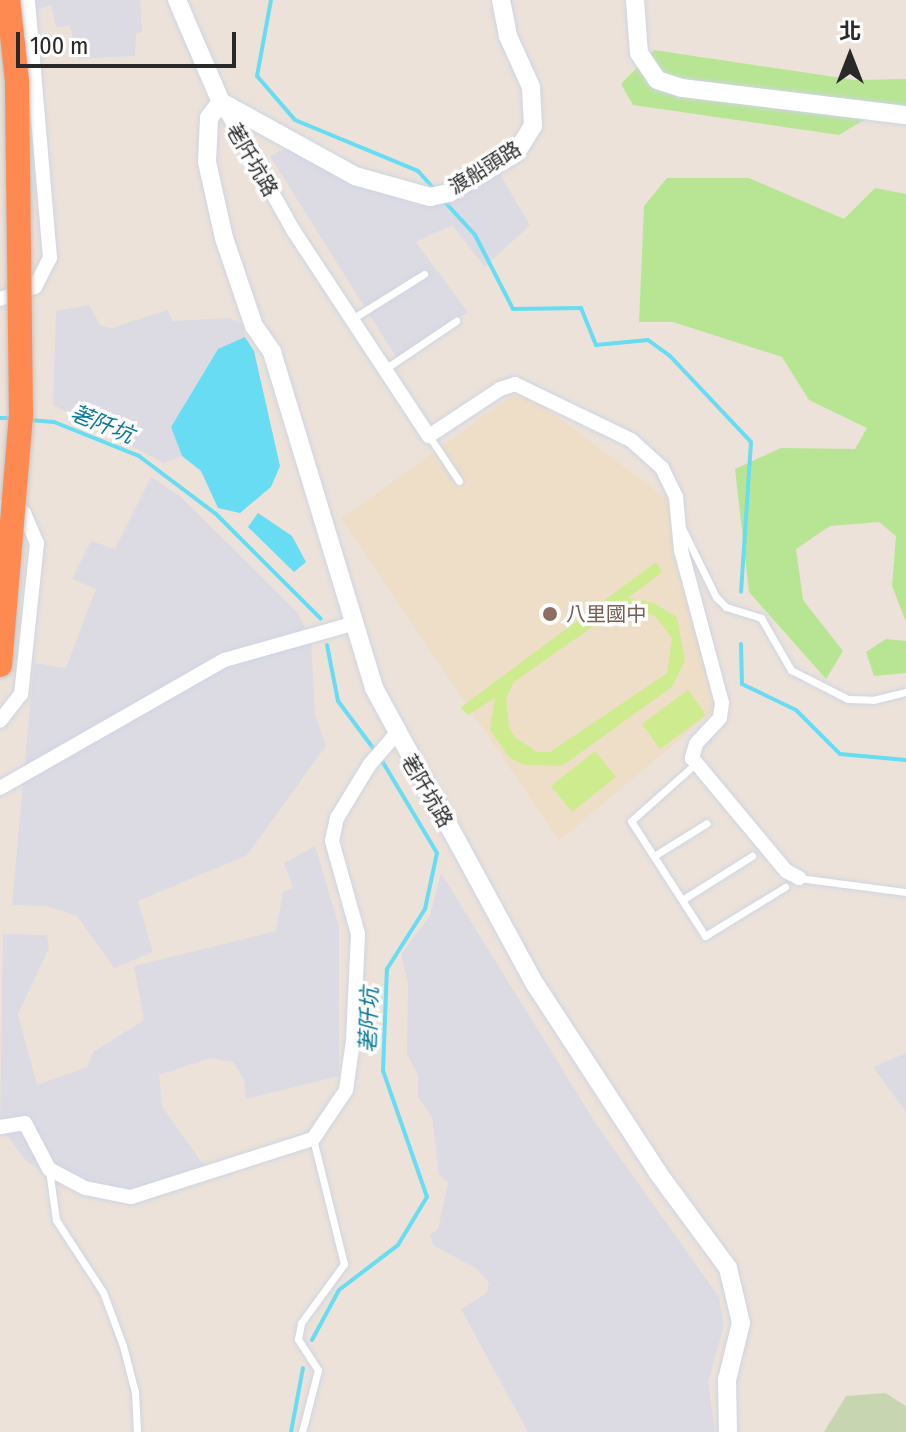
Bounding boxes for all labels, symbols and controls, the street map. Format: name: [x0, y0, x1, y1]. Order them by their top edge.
scale bar: [20, 16, 240, 66]
north arrow: [810, 16, 890, 96]
text: 北: [839, 18, 861, 45]
text: 100 m: [30, 32, 88, 60]
street label: 荖阡坑路: [222, 119, 282, 201]
street label: 渡船頭路: [445, 137, 525, 199]
water label: 荖阡坑: [66, 399, 138, 449]
place label: 八里國中: [566, 602, 646, 626]
marker: 八里國中: [541, 605, 559, 623]
street label: 荖阡坑路: [397, 750, 457, 832]
water label: 荖阡坑: [355, 987, 383, 1053]

